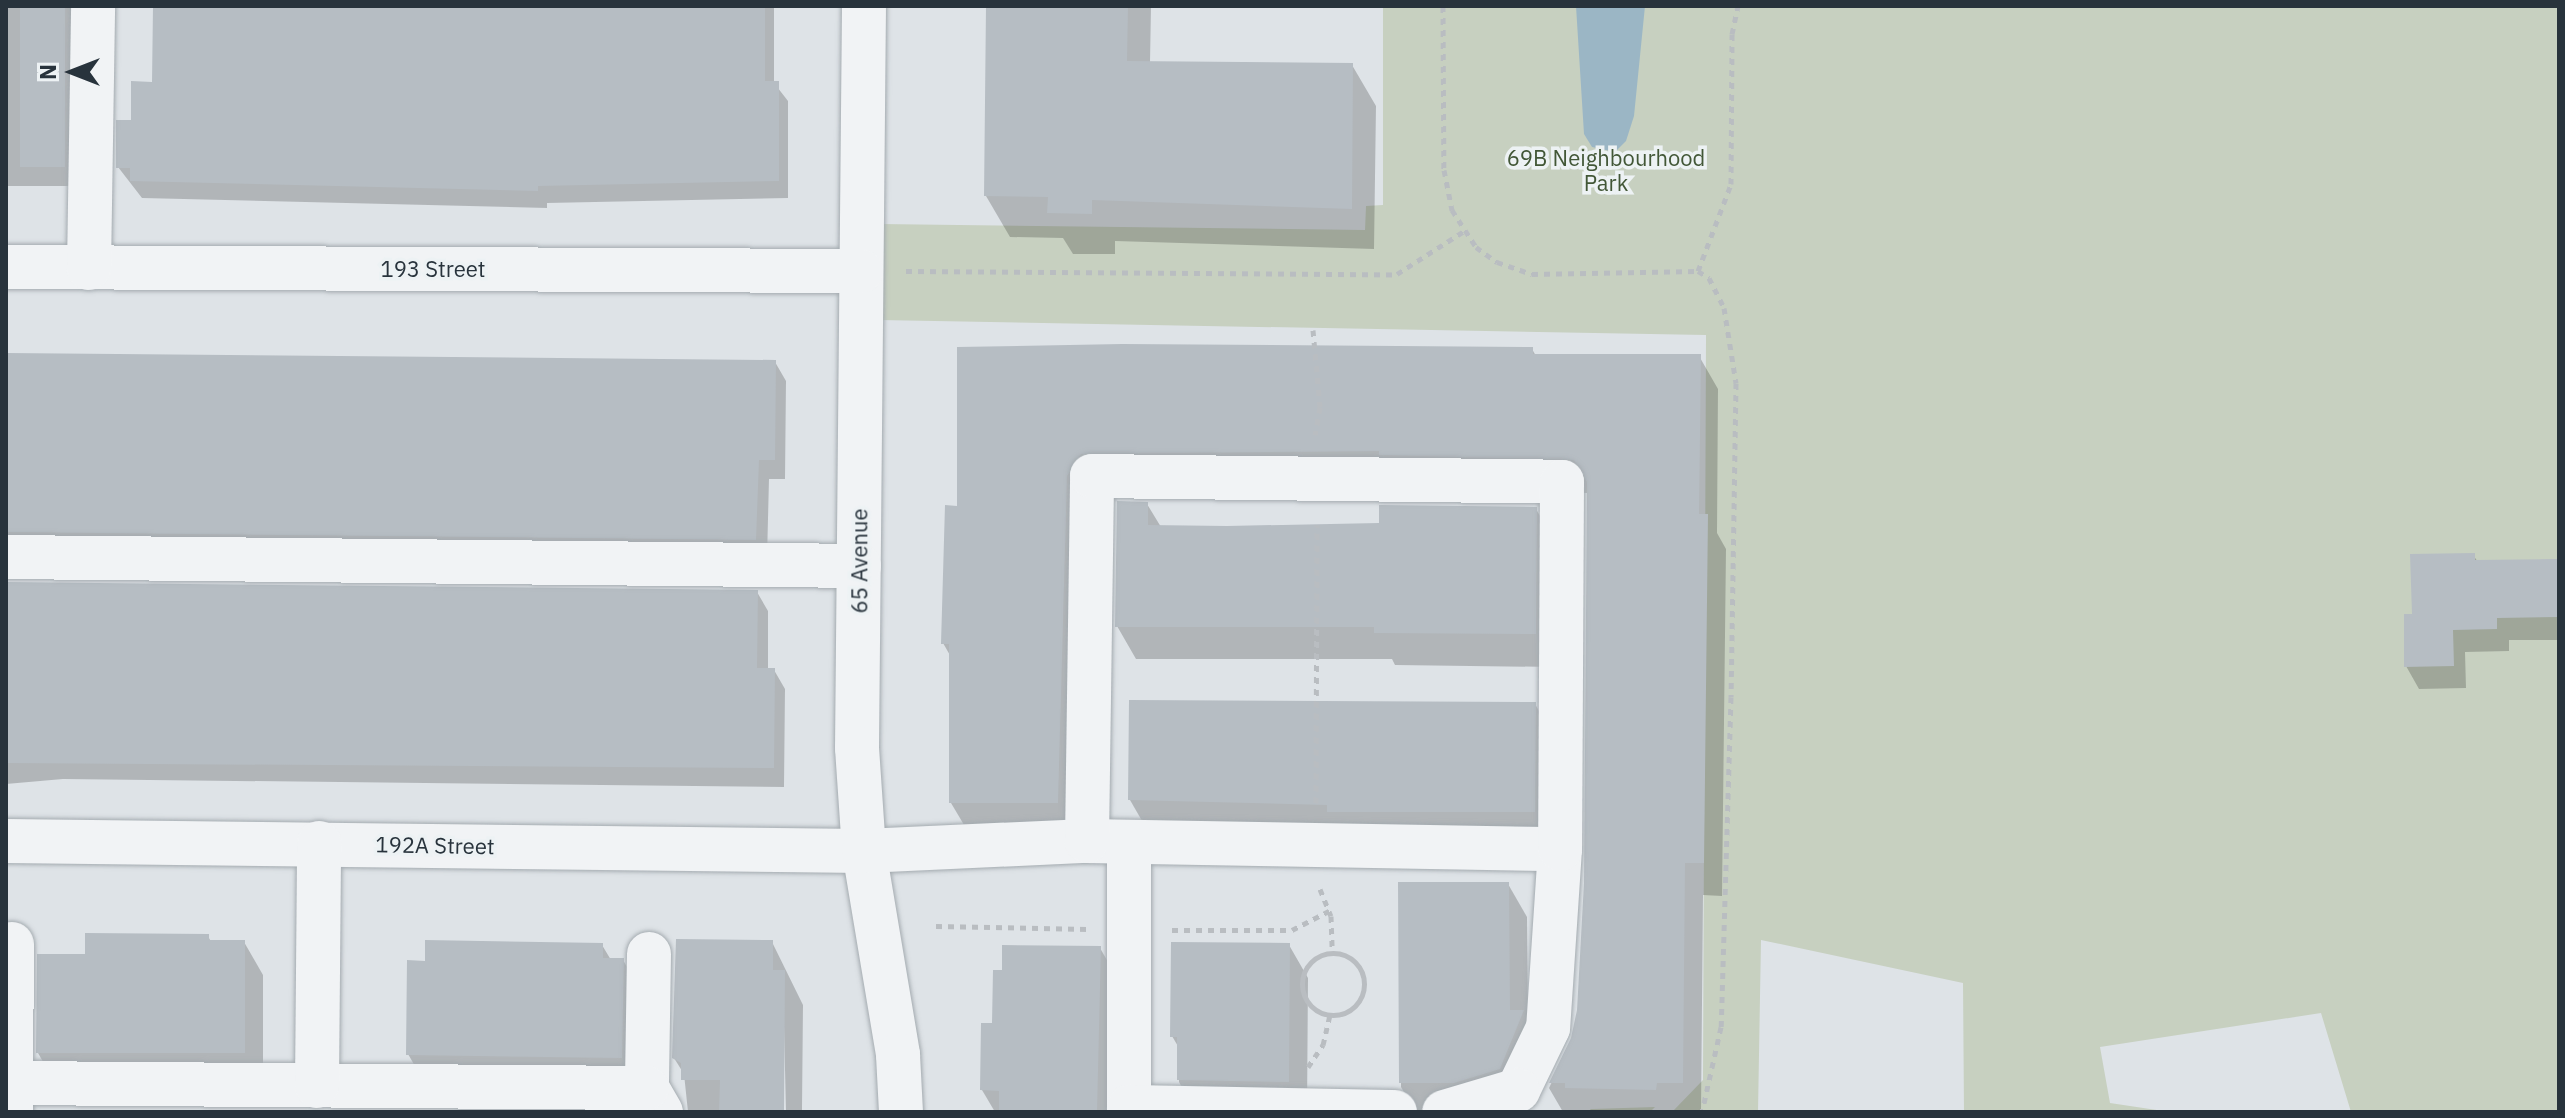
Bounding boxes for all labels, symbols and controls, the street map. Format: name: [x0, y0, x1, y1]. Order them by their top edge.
north arrow: [32, 32, 112, 112]
text: N: [33, 64, 62, 80]
park label: 69B Neighbourhood Park: [1507, 144, 1705, 196]
street label: 193 Street: [380, 256, 486, 282]
street label: 65 Avenue: [846, 508, 872, 614]
street label: 192A Street: [375, 831, 495, 859]

